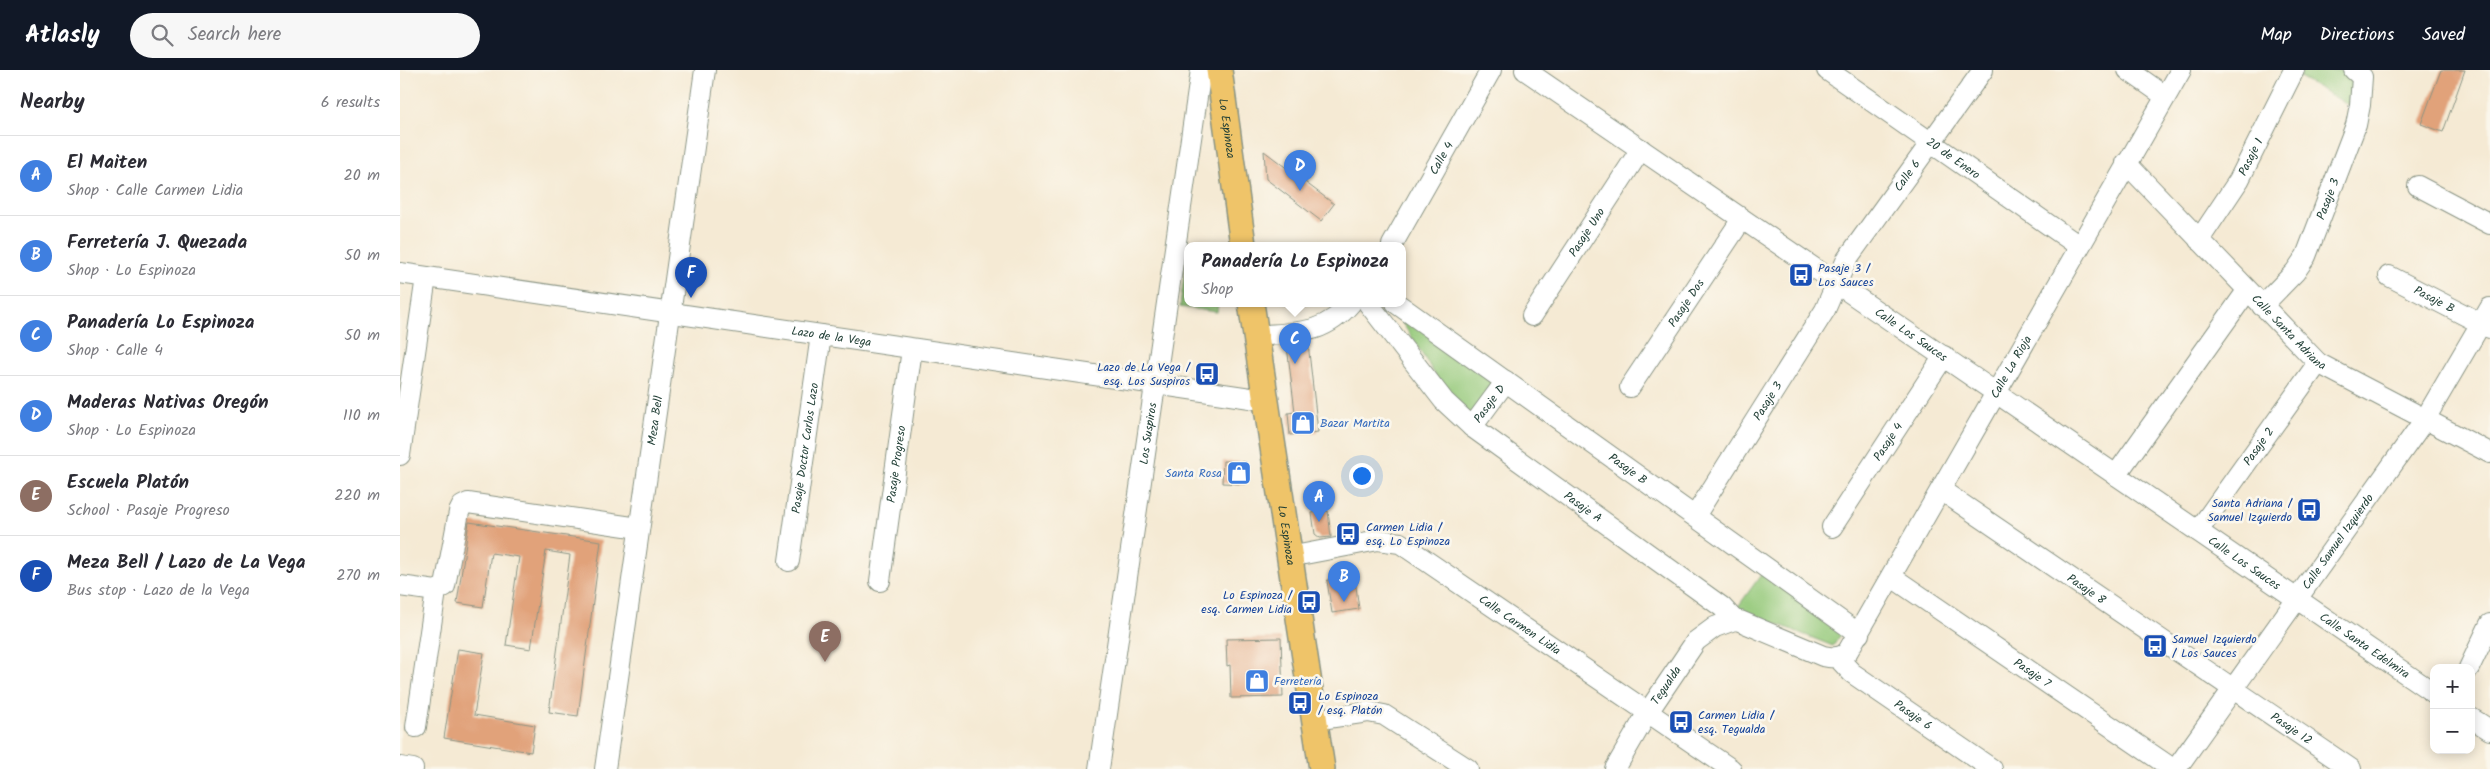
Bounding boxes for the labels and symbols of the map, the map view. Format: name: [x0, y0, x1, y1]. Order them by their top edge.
street label: Lo Espinoza: [1213, 97, 1240, 160]
street label: 20 de Enero: [1922, 133, 1984, 184]
street label: Pasaje 1: [2234, 135, 2269, 179]
street label: Calle 4: [1425, 138, 1459, 178]
pin: D: [1284, 150, 1316, 191]
street label: Calle 6: [1889, 156, 1926, 196]
street label: Pasaje 3: [2312, 175, 2345, 223]
street label: Pasaje Uno: [1564, 204, 1610, 261]
pin: F: [675, 257, 707, 298]
place label: Pasaje 3 / Los Sauces: [1818, 259, 1874, 292]
bus stop icon: Pasaje 3 / Los Sauces: [1788, 262, 1814, 288]
street label: Pasaje Dos: [1663, 275, 1709, 331]
street label: Pasaje B: [2410, 281, 2458, 318]
street label: Calle Santa Adriana: [2247, 290, 2330, 376]
street label: Calle Los Sauces: [1870, 303, 1951, 367]
street label: Lazo de la Vega: [790, 322, 873, 352]
pin: C: [1279, 323, 1311, 364]
street label: Calle La Rioja: [1986, 332, 2037, 402]
place label: Lazo de La Vega / esq. Los Suspiros: [1097, 358, 1191, 391]
bus stop icon: Lazo de La Vega / esq. Los Suspiros: [1194, 361, 1220, 387]
street label: Pasaje 3: [1748, 378, 1788, 425]
street label: Pasaje D: [1469, 380, 1510, 427]
street label: Pasaje Doctor Carlos Lazo: [787, 382, 824, 515]
street label: Meza Bell: [642, 395, 668, 447]
street label: Los Suspiros: [1135, 401, 1162, 466]
shop icon: Bazar Martita: [1290, 410, 1316, 436]
place label: Bazar Martita: [1320, 414, 1390, 433]
street label: Pasaje 4: [1869, 419, 1908, 465]
street label: Pasaje Progreso: [882, 424, 911, 504]
street label: Pasaje 2: [2239, 424, 2279, 470]
street label: Pasaje B: [1604, 449, 1651, 490]
shop icon: Santa Rosa: [1226, 460, 1252, 486]
your location: [1349, 463, 1375, 489]
place label: Santa Rosa: [1165, 464, 1222, 483]
pin: A: [1303, 481, 1335, 522]
street label: Pasaje A: [1559, 487, 1606, 528]
street label: Calle Samuel Izquierdo: [2297, 490, 2379, 594]
place label: Santa Adriana / Samuel Izquierdo: [2207, 494, 2293, 527]
bus stop icon: Santa Adriana / Samuel Izquierdo: [2296, 497, 2322, 523]
street label: Lo Espinoza: [1272, 504, 1300, 567]
place label: Carmen Lidia / esq. Lo Espinoza: [1366, 518, 1450, 551]
bus stop icon: Carmen Lidia / esq. Lo Espinoza: [1335, 521, 1361, 547]
street label: Calle Los Sauces: [2204, 532, 2284, 595]
pin: B: [1328, 561, 1360, 602]
street label: Pasaje 8: [2063, 569, 2110, 610]
place label: Lo Espinoza / esq. Carmen Lidia: [1201, 586, 1293, 619]
bus stop icon: Lo Espinoza / esq. Carmen Lidia: [1296, 589, 1322, 615]
street label: Calle Carmen Lidia: [1475, 590, 1565, 660]
street label: Calle Santa Edelmira: [2315, 608, 2414, 684]
pin: E: [809, 621, 841, 662]
place label: Samuel Izquierdo / Los Sauces: [2172, 630, 2257, 663]
bus stop icon: Samuel Izquierdo / Los Sauces: [2142, 633, 2168, 659]
street label: Pasaje 7: [2009, 654, 2055, 693]
street label: Tegualda: [1646, 662, 1687, 709]
shop icon: Ferretería: [1244, 668, 1270, 694]
place label: Ferretería: [1274, 672, 1322, 691]
place label: Lo Espinoza / esq. Platón: [1318, 687, 1382, 720]
bus stop icon: Lo Espinoza / esq. Platón: [1287, 690, 1313, 716]
street label: Pasaje 6: [1890, 695, 1936, 735]
place label: Carmen Lidia / esq. Tegualda: [1698, 706, 1775, 739]
street label: Pasaje 12: [2266, 708, 2316, 750]
bus stop icon: Carmen Lidia / esq. Tegualda: [1668, 709, 1694, 735]

